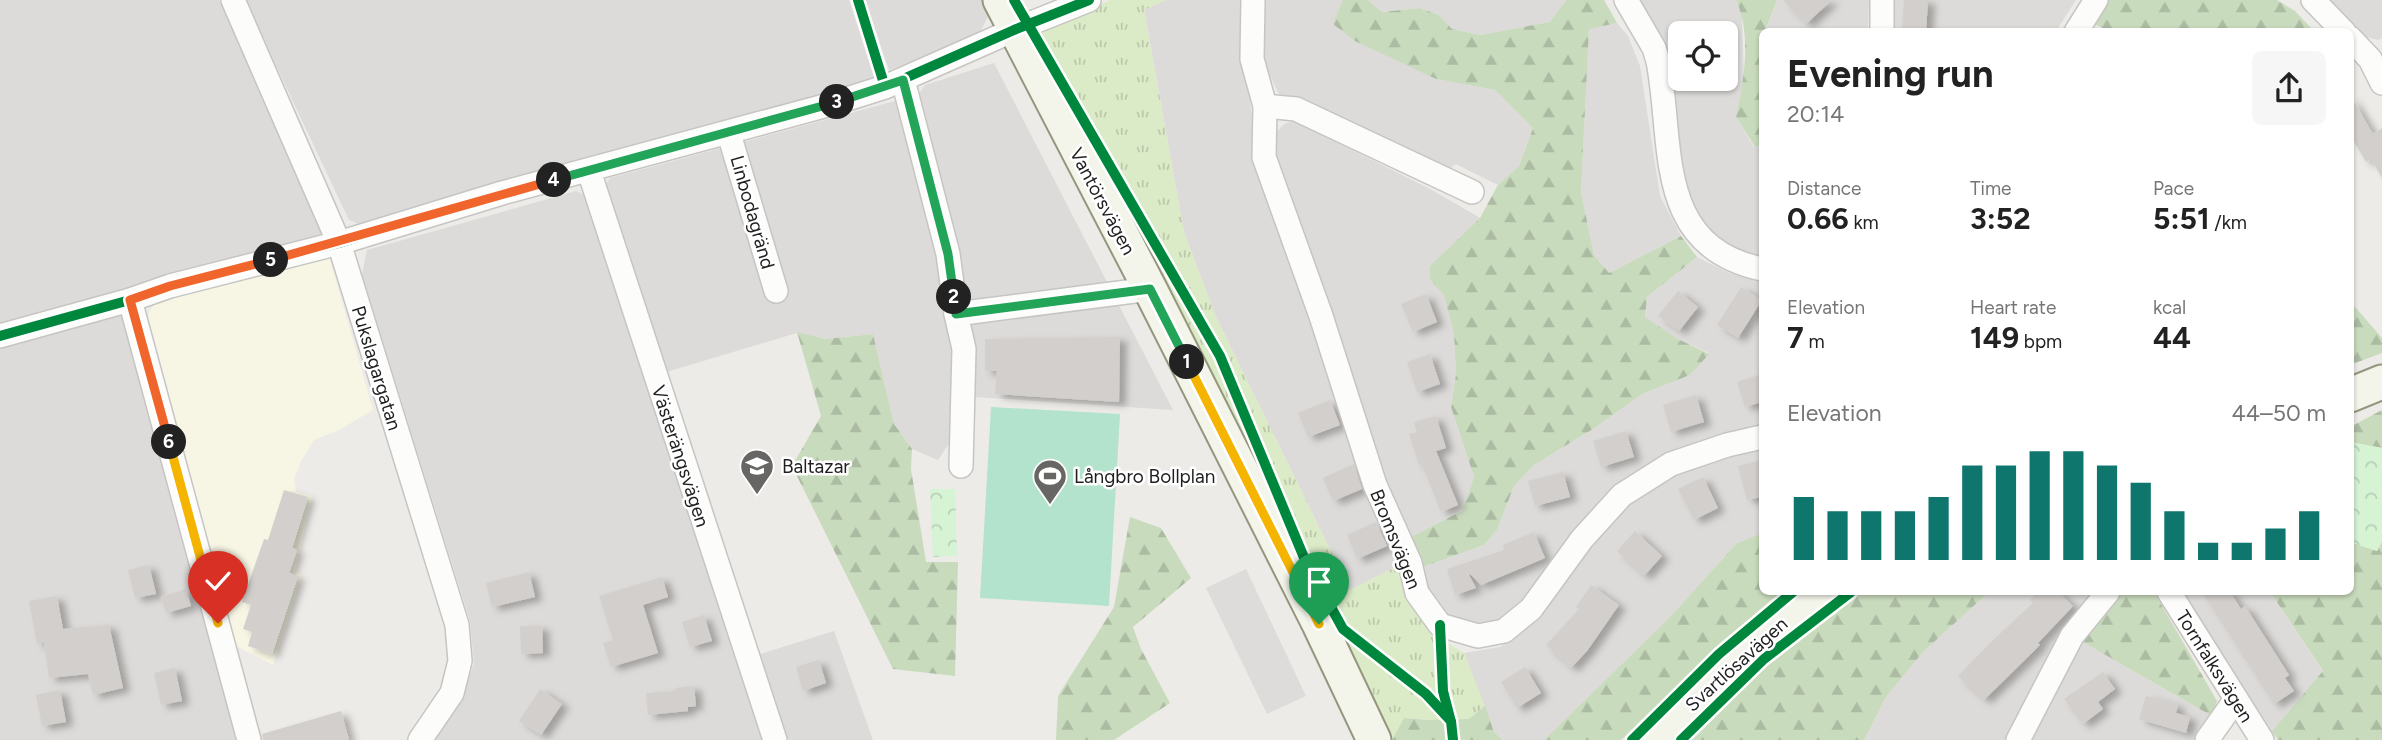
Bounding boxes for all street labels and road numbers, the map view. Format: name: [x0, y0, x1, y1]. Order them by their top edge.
street label: Vantörsvägen: [1065, 144, 1140, 259]
street label: Linbodagränd: [725, 153, 780, 271]
street label: Pukslagargatan: [347, 303, 406, 433]
street label: Västerängsvägen: [647, 382, 714, 530]
street label: Bromsvägen: [1365, 486, 1426, 593]
street label: Tornfalksvägen: [2171, 606, 2258, 727]
street label: Svartlösavägen: [1680, 612, 1792, 716]

